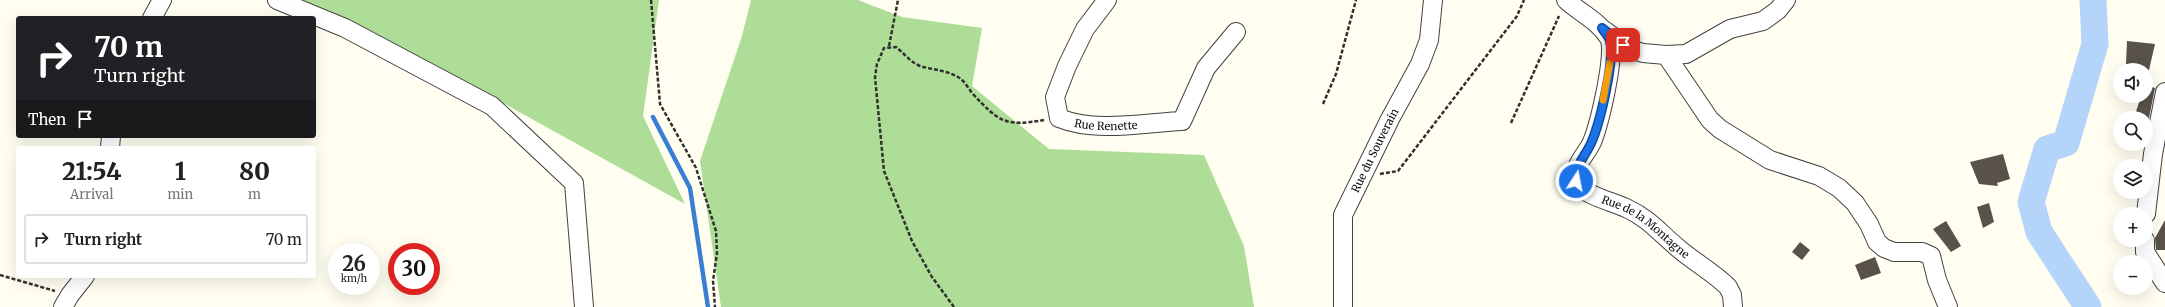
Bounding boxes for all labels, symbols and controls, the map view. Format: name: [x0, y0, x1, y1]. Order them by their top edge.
pin: [1606, 28, 1640, 62]
text: 70 m: [94, 29, 163, 65]
icon: right: [28, 32, 80, 84]
icon: arrive: [1612, 34, 1634, 56]
map controls: [2113, 63, 2153, 295]
button: sound: [2113, 63, 2153, 103]
text: Turn right: [94, 64, 185, 87]
street label: Rue du Souverain: [1348, 105, 1402, 195]
icon: arrive: [74, 108, 96, 130]
text: Then: [28, 110, 66, 129]
button: search: [2113, 111, 2153, 151]
street label: Rue Renette: [1073, 116, 1138, 133]
text: 21:54: [62, 156, 121, 187]
text: 1: [175, 156, 186, 187]
text: 80: [239, 156, 270, 187]
button: layers: [2113, 159, 2153, 199]
position arrow: [1555, 160, 1597, 202]
text: Arrival: [70, 186, 113, 203]
text: min: [167, 186, 193, 203]
text: m: [248, 186, 261, 203]
street label: Rue de la Montagne: [1600, 192, 1692, 262]
button: +: [2113, 207, 2153, 247]
icon: right: [30, 228, 52, 250]
text: Turn right: [64, 230, 142, 249]
text: 70 m: [266, 230, 302, 249]
speed limit sign: 30: [388, 243, 440, 295]
text: 26: [342, 251, 366, 276]
button: −: [2113, 255, 2153, 295]
text: km/h: [341, 272, 367, 285]

